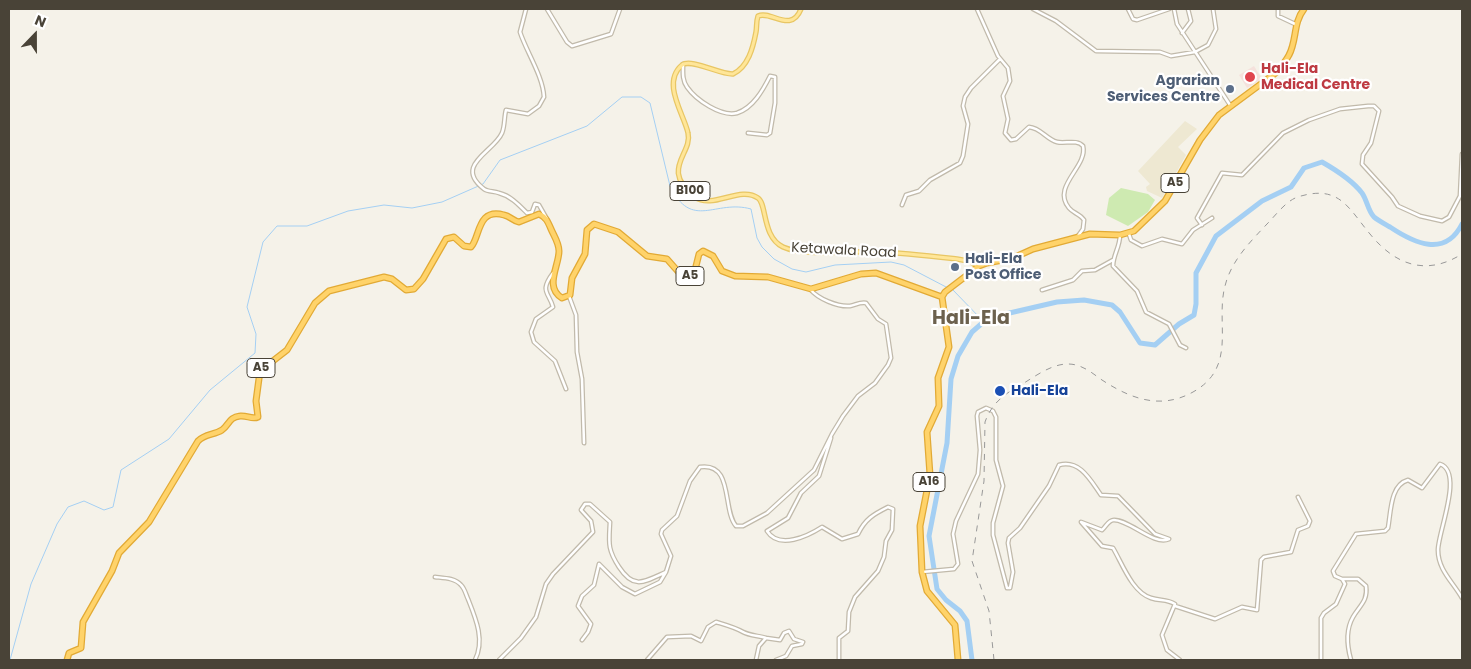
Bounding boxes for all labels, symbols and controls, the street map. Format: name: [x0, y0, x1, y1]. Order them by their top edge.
north arrow: [10, 10, 60, 60]
text: N: [32, 10, 49, 32]
place label: Hali-Ela Medical Centre: [1261, 61, 1370, 94]
marker: Hali-Ela Medical Centre: [1243, 70, 1257, 84]
place label: Agrarian Services Centre: [1107, 73, 1220, 105]
marker: Agrarian Services Centre: [1224, 83, 1236, 95]
road number: A5: [1161, 174, 1189, 192]
road number: B100: [670, 182, 710, 200]
street label: Ketawala Road: [791, 240, 897, 262]
place label: Hali-Ela Post Office: [965, 251, 1041, 284]
marker: Hali-Ela Post Office: [949, 261, 961, 273]
road number: A5: [676, 266, 704, 286]
district label: Hali-Ela: [932, 308, 1010, 330]
road number: A5: [247, 358, 275, 378]
place label: Hali-Ela: [1011, 383, 1068, 399]
marker: Hali-Ela: [993, 384, 1007, 398]
road number: A16: [913, 472, 945, 492]

